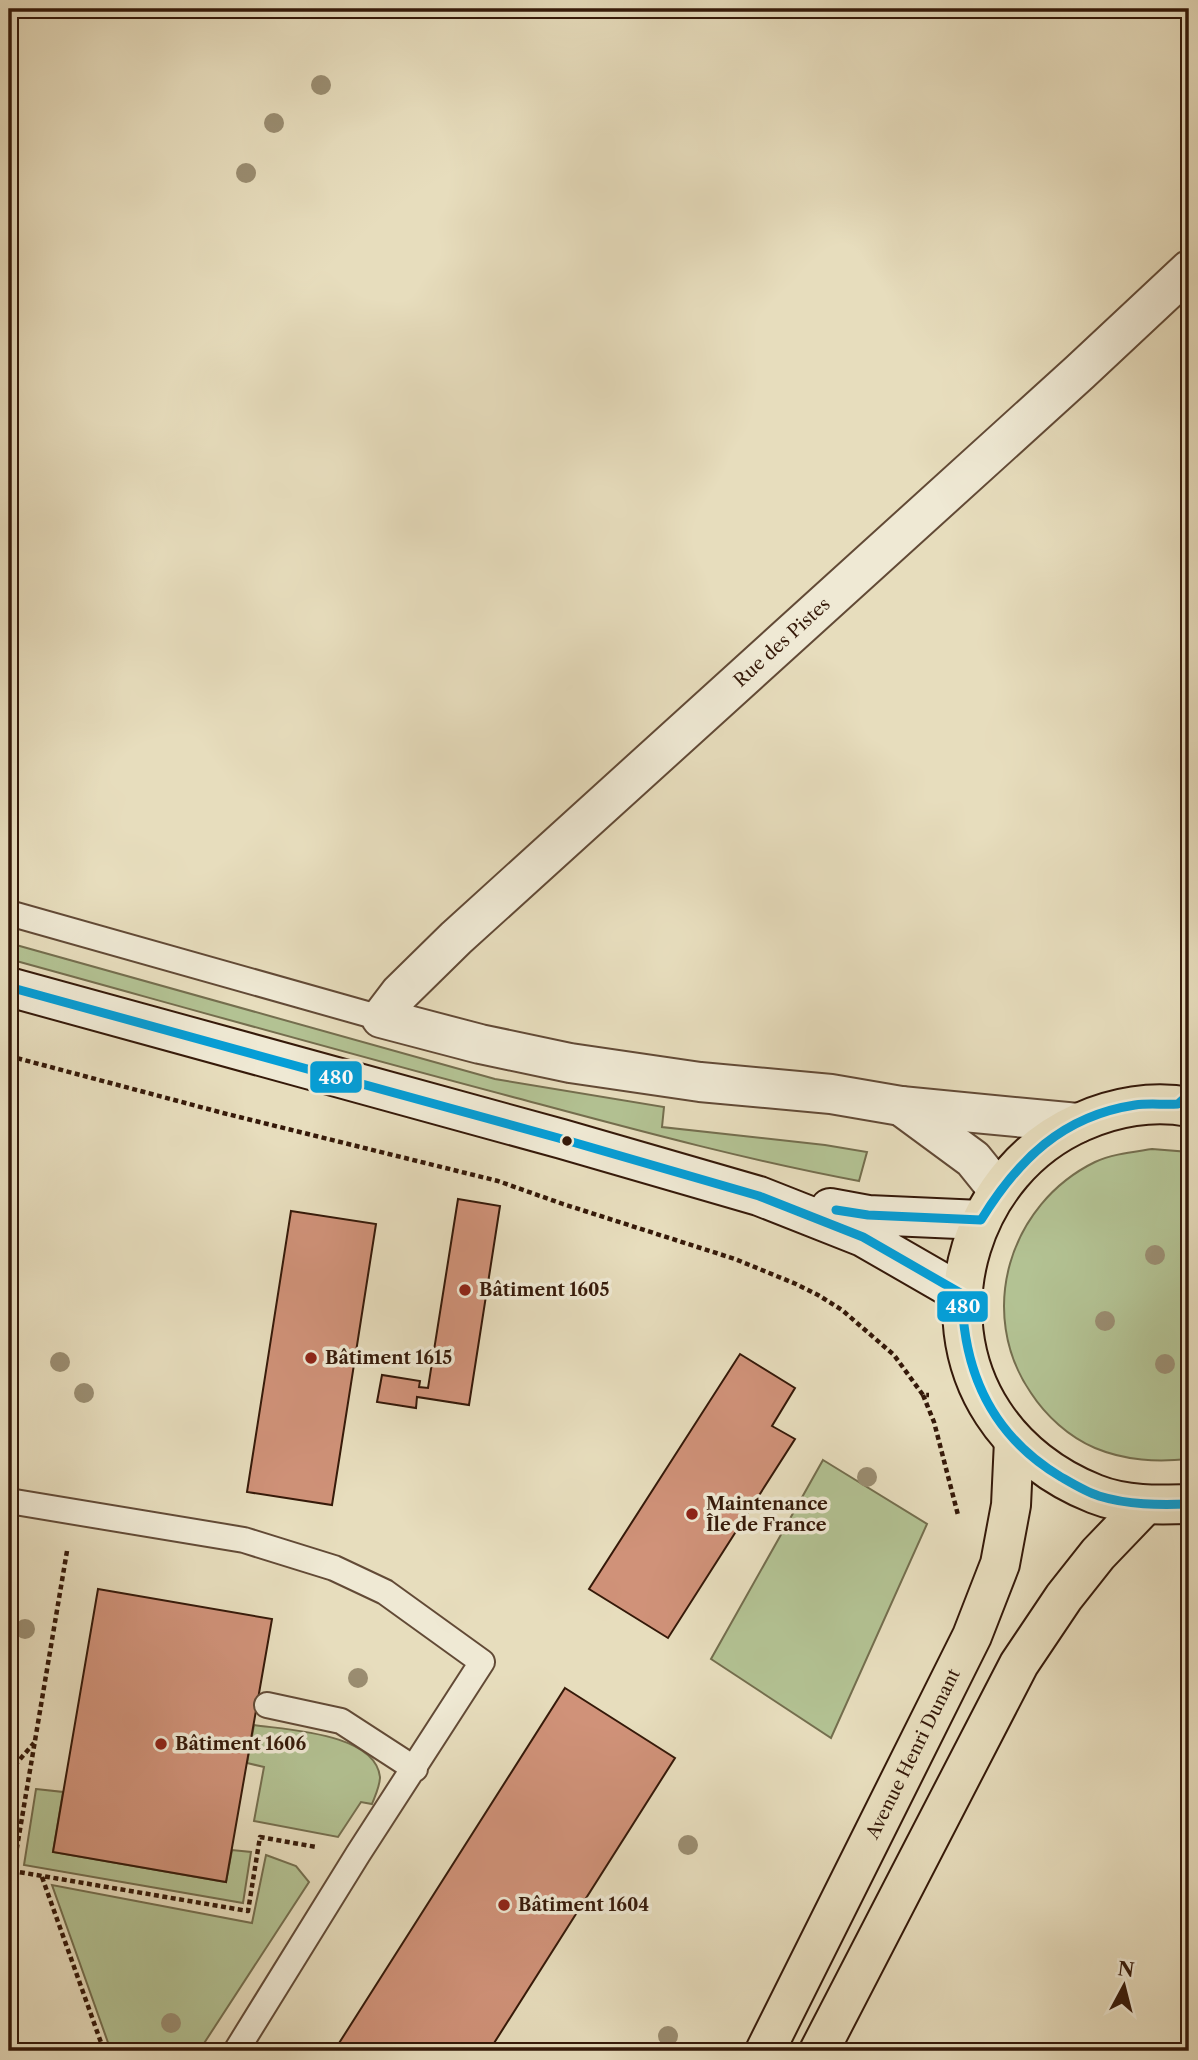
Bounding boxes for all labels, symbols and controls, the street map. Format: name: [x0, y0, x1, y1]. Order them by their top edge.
street label: Rue des Pistes: [729, 593, 835, 692]
line badge: 480: [309, 1060, 363, 1094]
text: 480: [318, 1066, 354, 1089]
unlabelled marker: [560, 1134, 574, 1148]
place label: Bâtiment 1605: [479, 1279, 610, 1301]
marker: Bâtiment 1605: [457, 1282, 473, 1298]
line badge: 480: [936, 1290, 989, 1323]
text: 480: [945, 1295, 981, 1318]
place label: Bâtiment 1615: [325, 1347, 452, 1369]
marker: Bâtiment 1615: [303, 1350, 319, 1366]
place label: Maintenance Île de France: [706, 1493, 828, 1536]
marker: Maintenance Île de France: [684, 1506, 700, 1522]
street label: Avenue Henri Dunant: [861, 1665, 965, 1843]
place label: Bâtiment 1606: [175, 1733, 307, 1755]
marker: Bâtiment 1606: [153, 1736, 169, 1752]
place label: Bâtiment 1604: [518, 1894, 649, 1916]
marker: Bâtiment 1604: [496, 1897, 512, 1913]
north arrow: [1090, 1952, 1160, 2022]
text: N: [1116, 1957, 1136, 1982]

